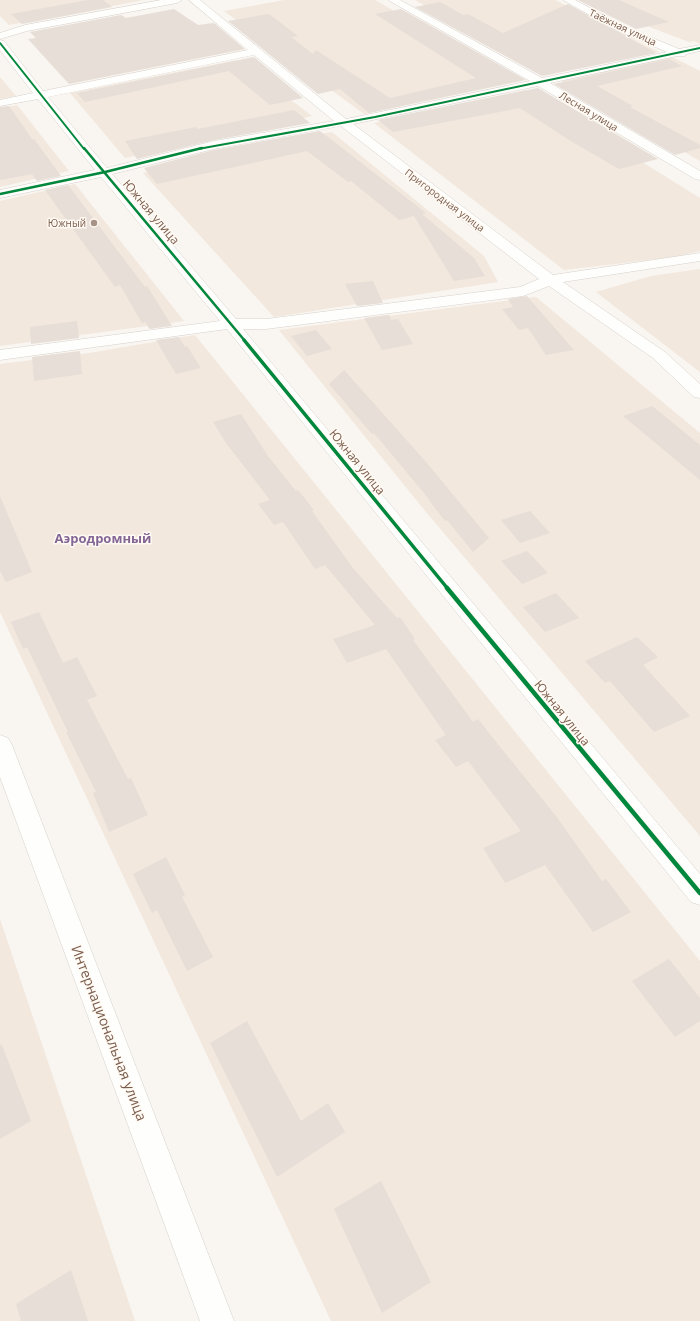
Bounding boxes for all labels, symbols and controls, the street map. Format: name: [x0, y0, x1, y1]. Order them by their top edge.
street label: Таёжная улица: [587, 5, 659, 49]
street label: Лесная улица: [557, 88, 621, 134]
street label: Пригородная улица: [402, 165, 488, 235]
street label: Южная улица: [119, 176, 184, 248]
place label: Южный: [48, 216, 86, 230]
marker: Южный: [89, 218, 99, 228]
street label: Южная улица: [326, 425, 389, 498]
district label: Аэродромный: [55, 529, 151, 547]
street label: Южная улица: [531, 676, 594, 749]
street label: Интернациональная улица: [67, 942, 152, 1123]

